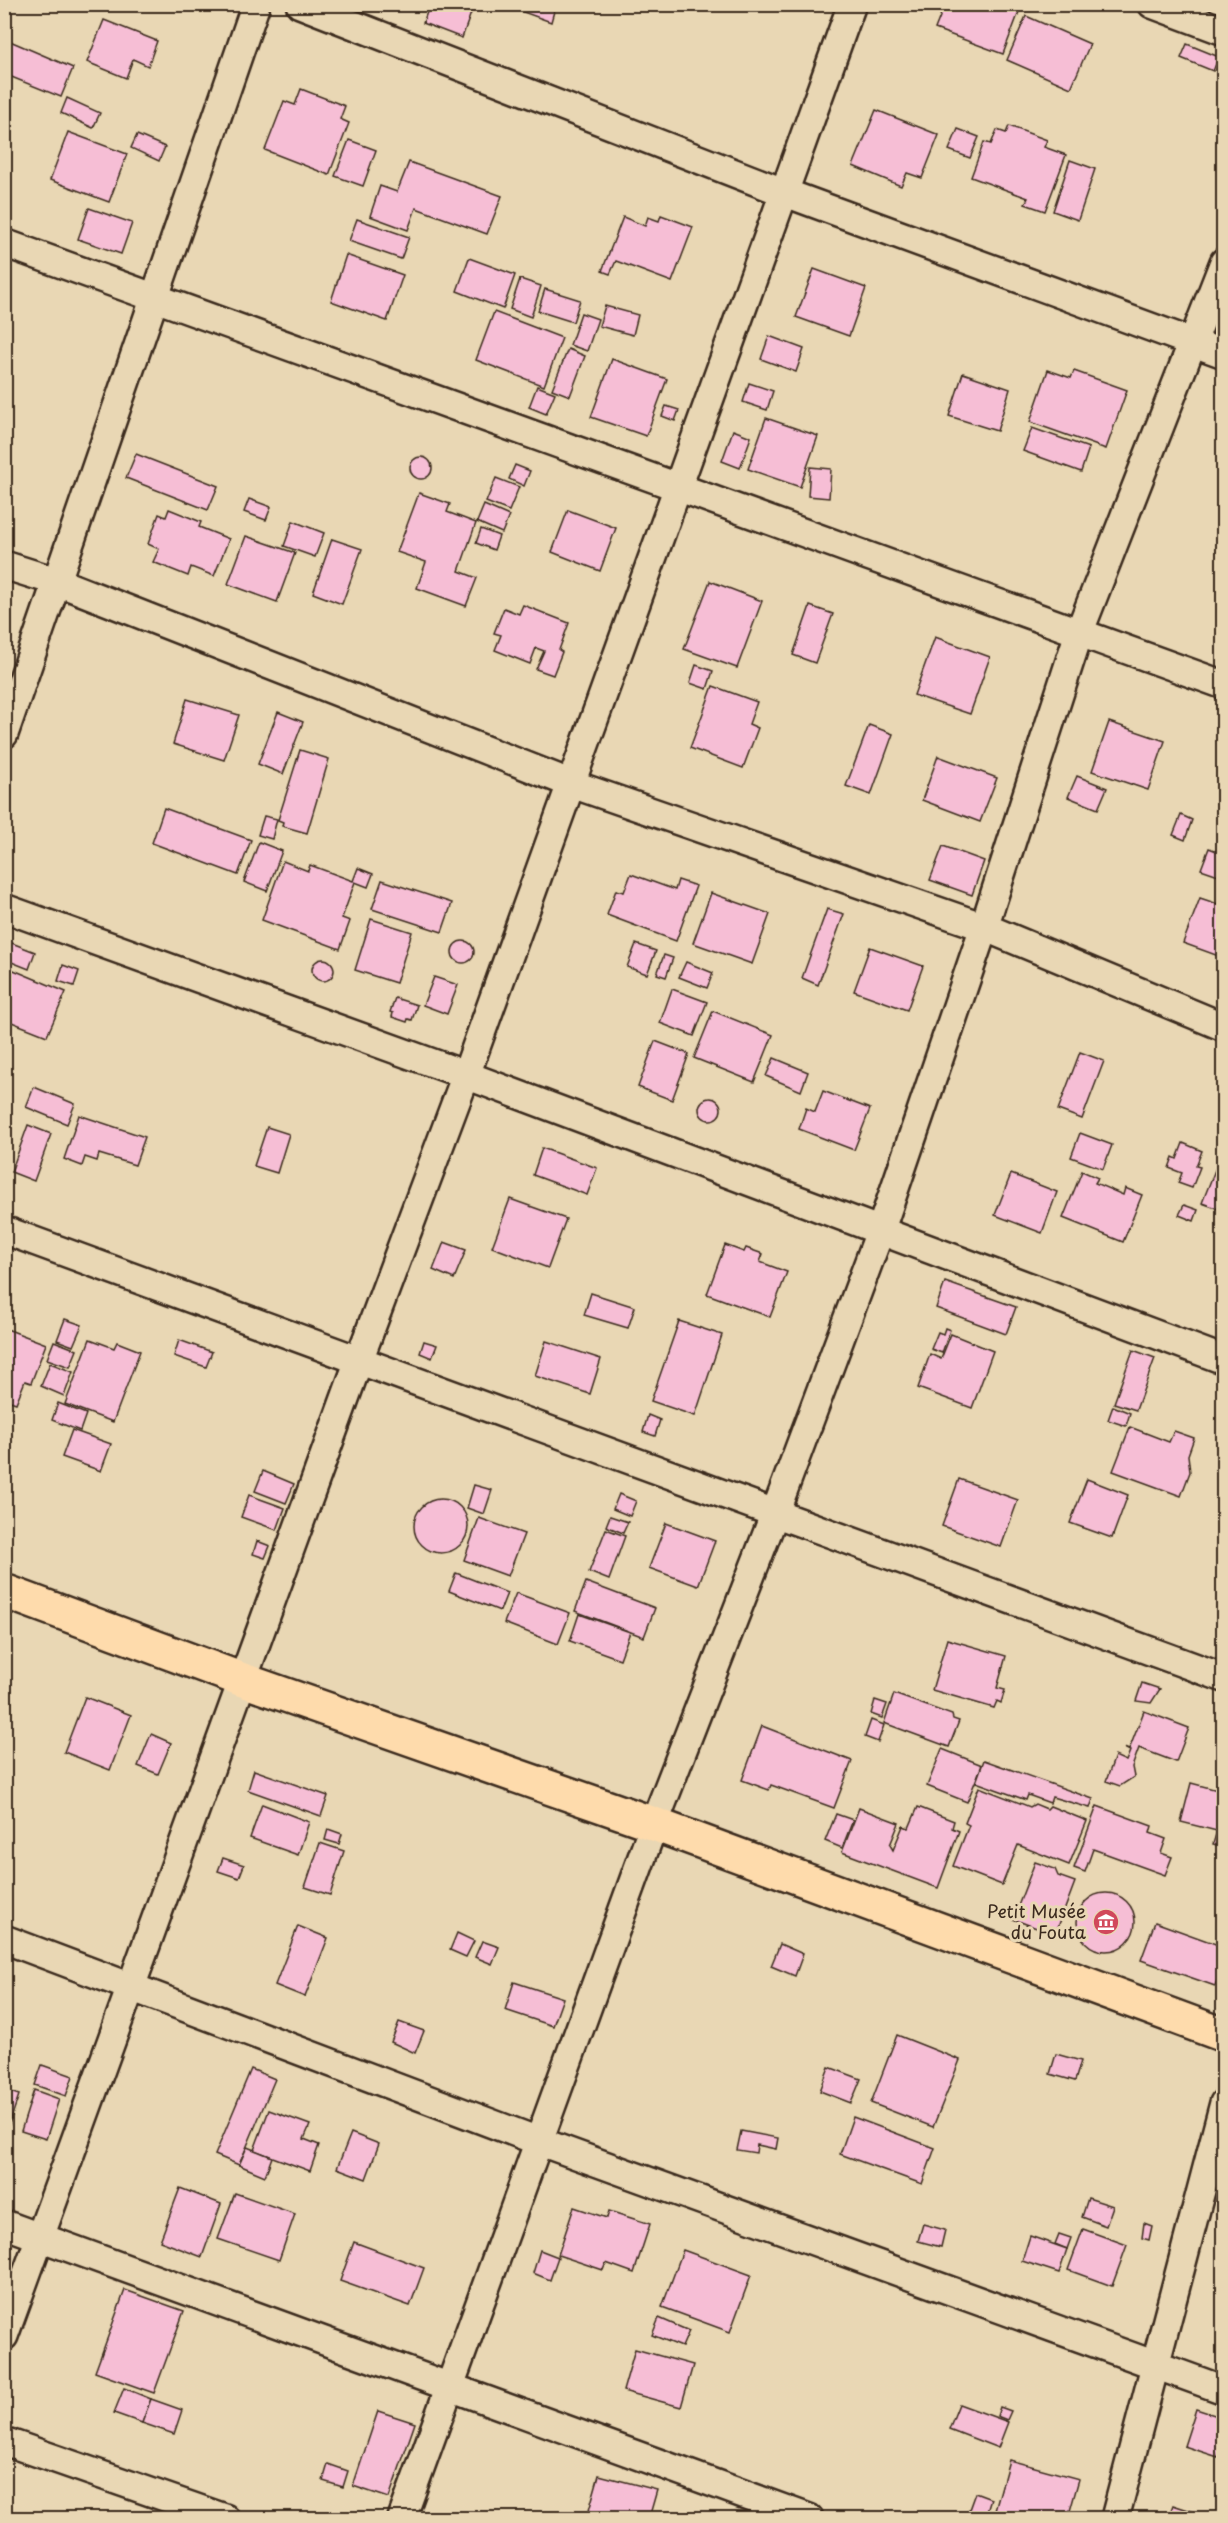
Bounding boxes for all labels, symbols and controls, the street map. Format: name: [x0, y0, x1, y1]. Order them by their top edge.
place label: Petit Musée du Fouta: [987, 1897, 1087, 1945]
museum icon: Petit Musée du Fouta: [1091, 1907, 1121, 1937]

